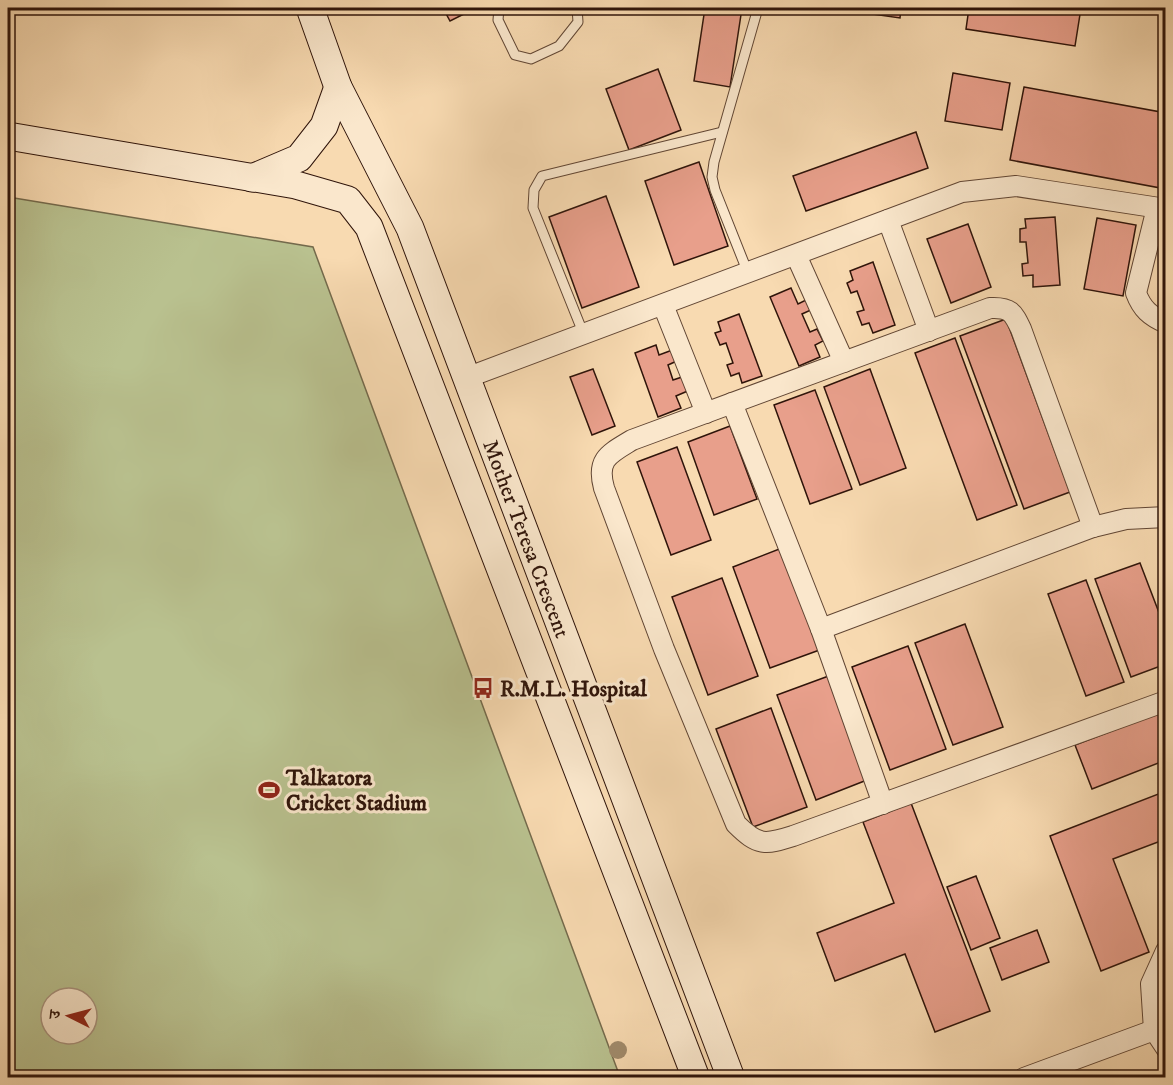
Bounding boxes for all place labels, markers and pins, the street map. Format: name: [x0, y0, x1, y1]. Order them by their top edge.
bus stop icon: R.M.L. Hospital: [471, 676, 495, 700]
place label: R.M.L. Hospital: [500, 676, 647, 703]
place label: Talkatora Cricket Stadium: [285, 765, 428, 817]
sports icon: Talkatora Cricket Stadium: [257, 778, 281, 802]

